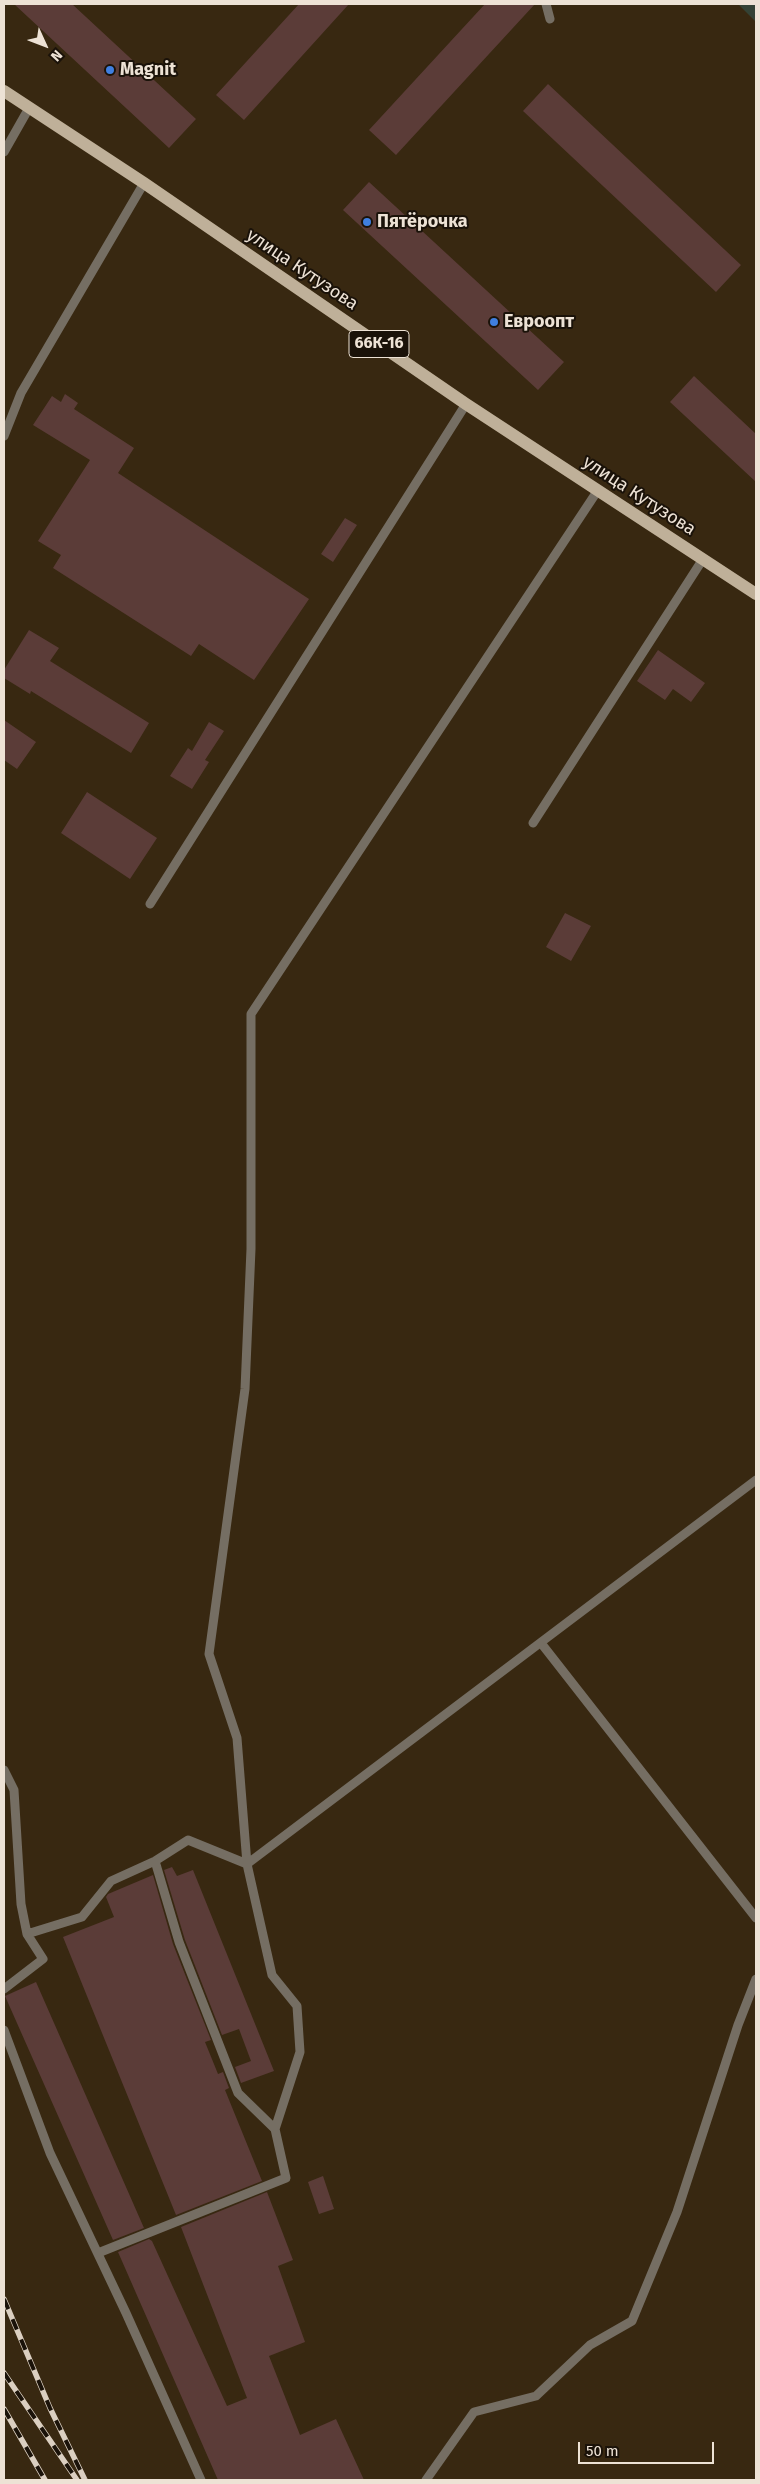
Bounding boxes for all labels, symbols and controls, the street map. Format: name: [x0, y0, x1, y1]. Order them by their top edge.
north arrow: [20, 20, 70, 70]
text: N: [47, 46, 66, 65]
place label: Magnit: [120, 59, 176, 81]
marker: Magnit: [104, 64, 116, 76]
place label: Пятёрочка: [377, 211, 468, 233]
marker: Пятёрочка: [361, 216, 373, 228]
street label: улица Кутузова: [242, 225, 362, 315]
place label: Евроопт: [504, 311, 574, 333]
marker: Евроопт: [488, 316, 500, 328]
road number: 66К-16: [349, 330, 409, 358]
street label: улица Кутузова: [579, 451, 699, 541]
scale bar: [580, 2432, 716, 2464]
text: 50 m: [586, 2442, 619, 2460]

